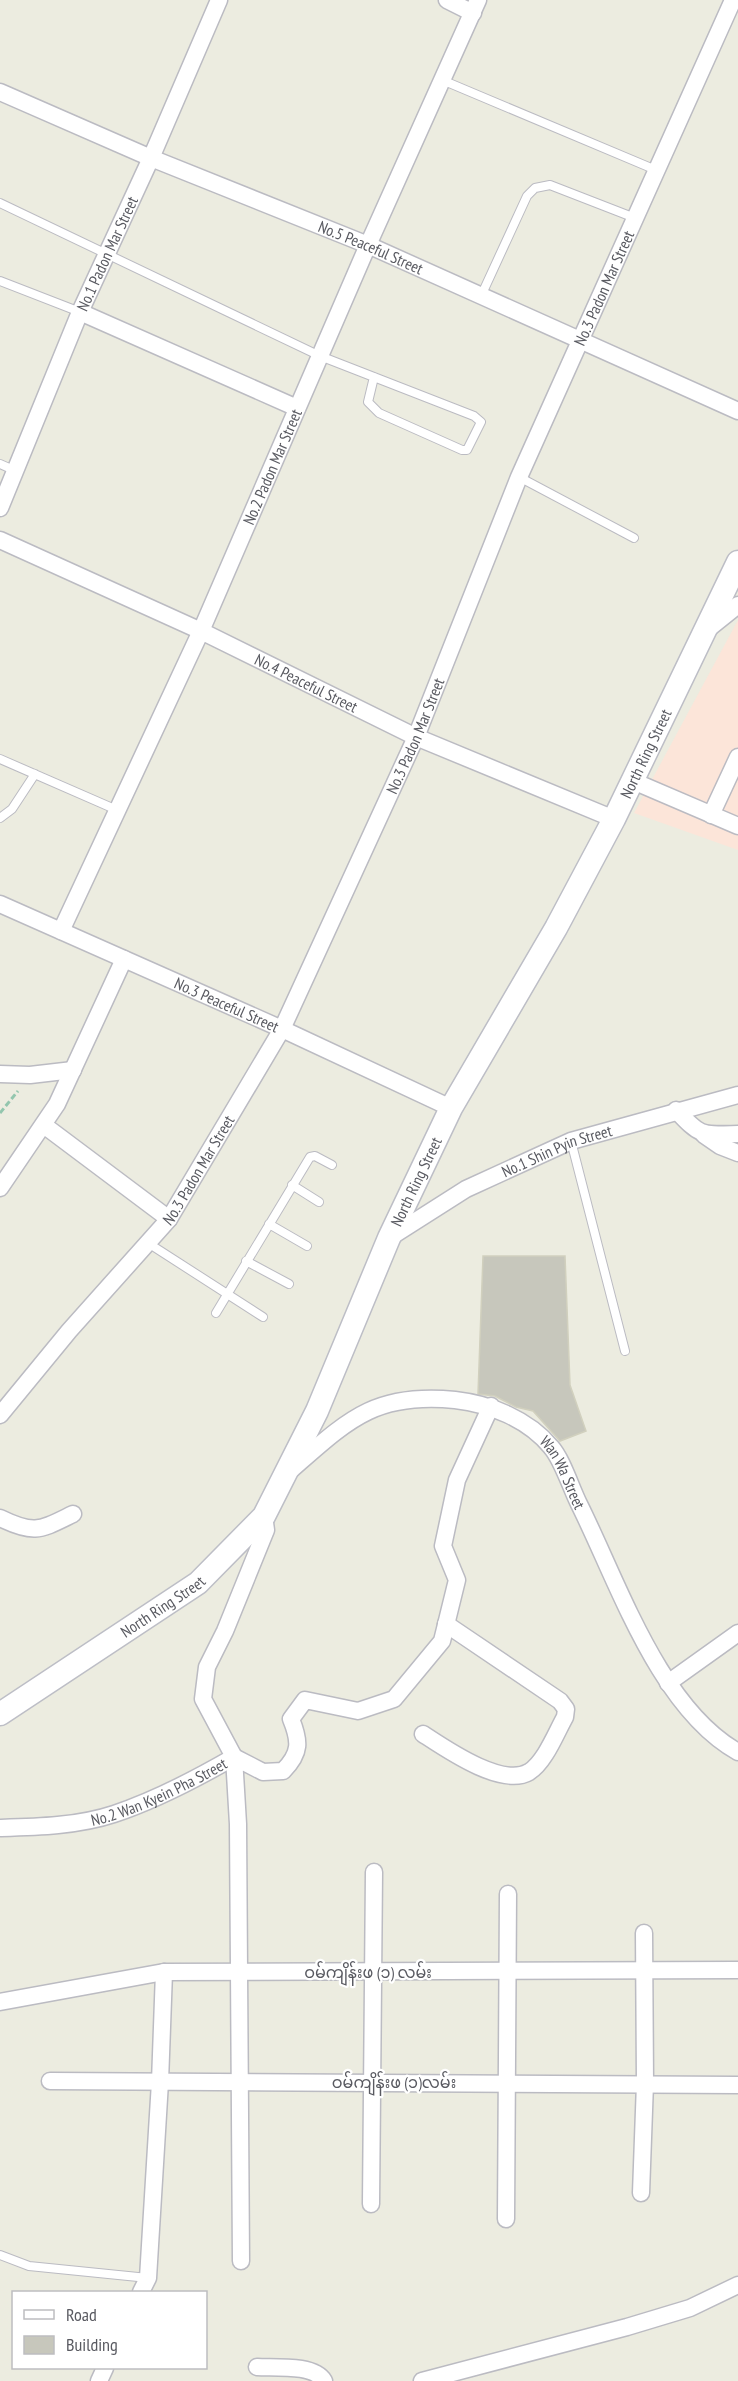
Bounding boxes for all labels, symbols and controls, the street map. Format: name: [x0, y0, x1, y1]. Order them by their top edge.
street label: No.1 Padon Mar Street: [72, 193, 142, 314]
street label: No.5 Peaceful Street: [315, 216, 427, 279]
street label: No.3 Padon Mar Street: [569, 227, 639, 349]
street label: No.2 Padon Mar Street: [238, 405, 306, 528]
street label: No.4 Peaceful Street: [252, 649, 362, 717]
street label: No.3 Padon Mar Street: [381, 674, 449, 797]
street label: North Ring Street: [616, 705, 676, 802]
street label: No.3 Peaceful Street: [171, 973, 283, 1037]
street label: No.3 Padon Mar Street: [158, 1111, 239, 1229]
street label: No.1 Shin Pyin Street: [498, 1120, 615, 1181]
street label: North Ring Street: [386, 1133, 446, 1230]
street label: Wan Wa Street: [536, 1431, 590, 1513]
street label: North Ring Street: [117, 1571, 210, 1641]
street label: No.2 Wan Kyein Pha Street: [89, 1753, 231, 1830]
street label: ဝမ်ကျိန်းဖ (၁) လမ်း: [304, 1961, 432, 1986]
street label: ဝမ်ကျိန်းဖ (၁)လမ်း: [332, 2071, 456, 2096]
legend: [12, 2291, 207, 2369]
text: Road: [66, 2303, 97, 2326]
text: Building: [66, 2333, 118, 2356]

